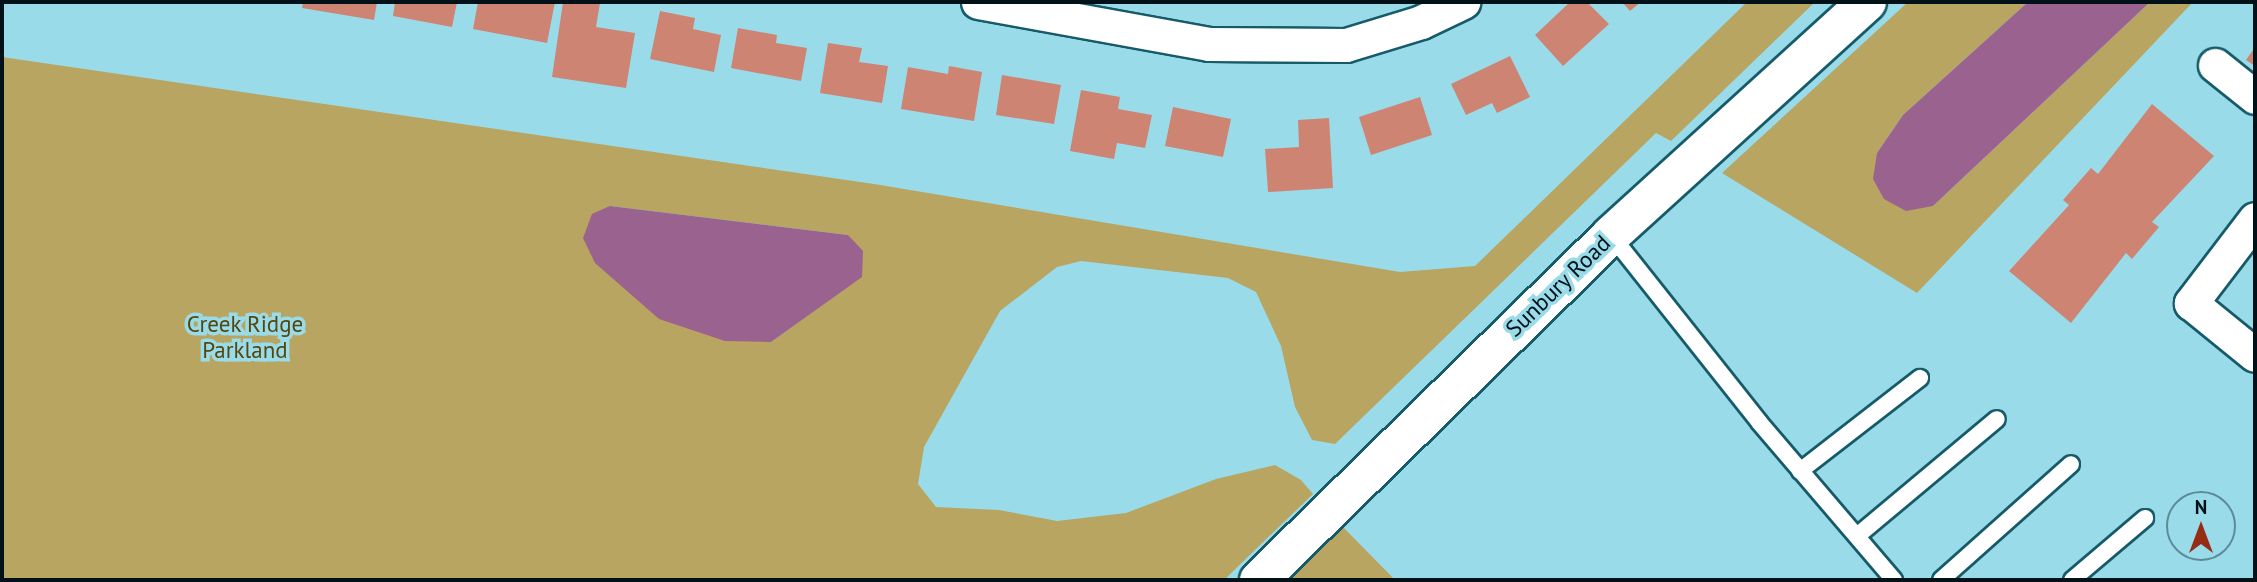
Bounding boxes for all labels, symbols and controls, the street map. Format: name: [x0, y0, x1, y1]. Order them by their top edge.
street label: Sunbury Road: [1500, 229, 1616, 343]
park label: Creek Ridge Parkland: [186, 310, 304, 364]
north arrow: [2166, 491, 2236, 561]
text: N: [2195, 495, 2207, 519]

